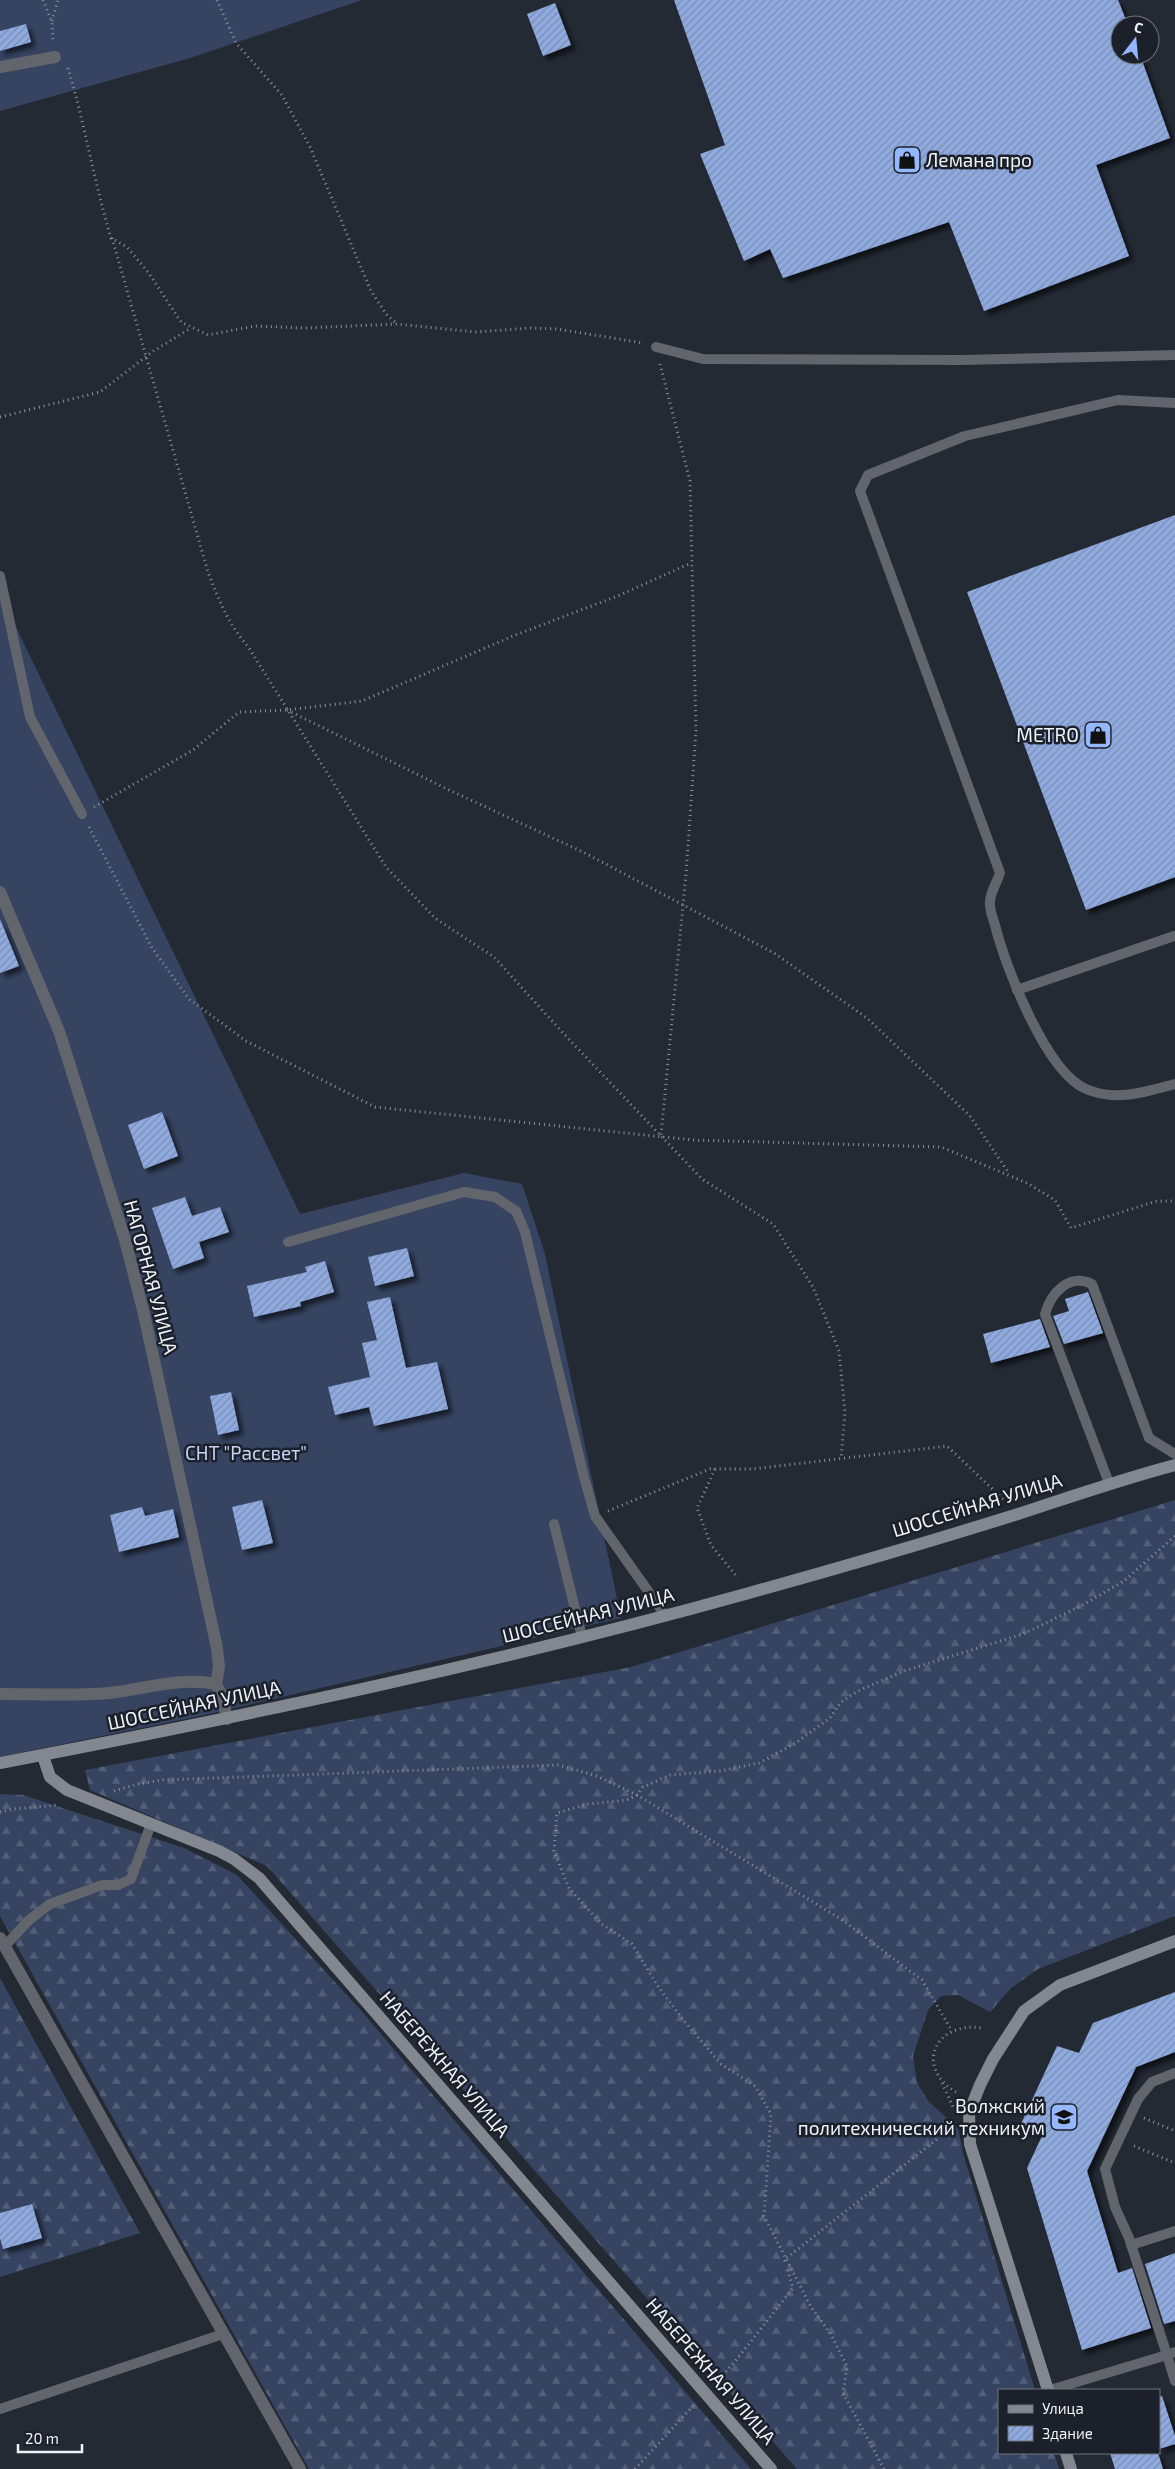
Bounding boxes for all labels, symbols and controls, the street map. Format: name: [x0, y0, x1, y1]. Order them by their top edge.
north arrow: [1110, 15, 1160, 65]
text: С: [1132, 18, 1145, 36]
shop icon: Лемана про: [892, 145, 922, 175]
place label: Лемана про: [926, 148, 1032, 171]
shop icon: METRO: [1083, 720, 1113, 750]
place label: METRO: [1016, 723, 1079, 746]
street label: НАГОРНАЯ УЛИЦА: [120, 1197, 183, 1357]
park label: СНТ "Рассвет": [185, 1441, 307, 1464]
street label: ШОССЕЙНАЯ УЛИЦА: [889, 1468, 1065, 1541]
street label: ШОССЕЙНАЯ УЛИЦА: [500, 1582, 676, 1647]
street label: ШОССЕЙНАЯ УЛИЦА: [105, 1675, 283, 1734]
street label: НАБЕРЕЖНАЯ УЛИЦА: [376, 1986, 515, 2142]
place label: Волжский политехнический техникум: [798, 2094, 1045, 2140]
school or university icon: Волжский политехнический техникум: [1049, 2102, 1079, 2132]
street label: НАБЕРЕЖНАЯ УЛИЦА: [642, 2293, 781, 2449]
legend: [998, 2389, 1160, 2454]
text: Улица: [1042, 2399, 1084, 2417]
scale bar: [18, 2422, 81, 2454]
text: Здание: [1042, 2424, 1093, 2442]
text: 20 m: [25, 2429, 59, 2447]

